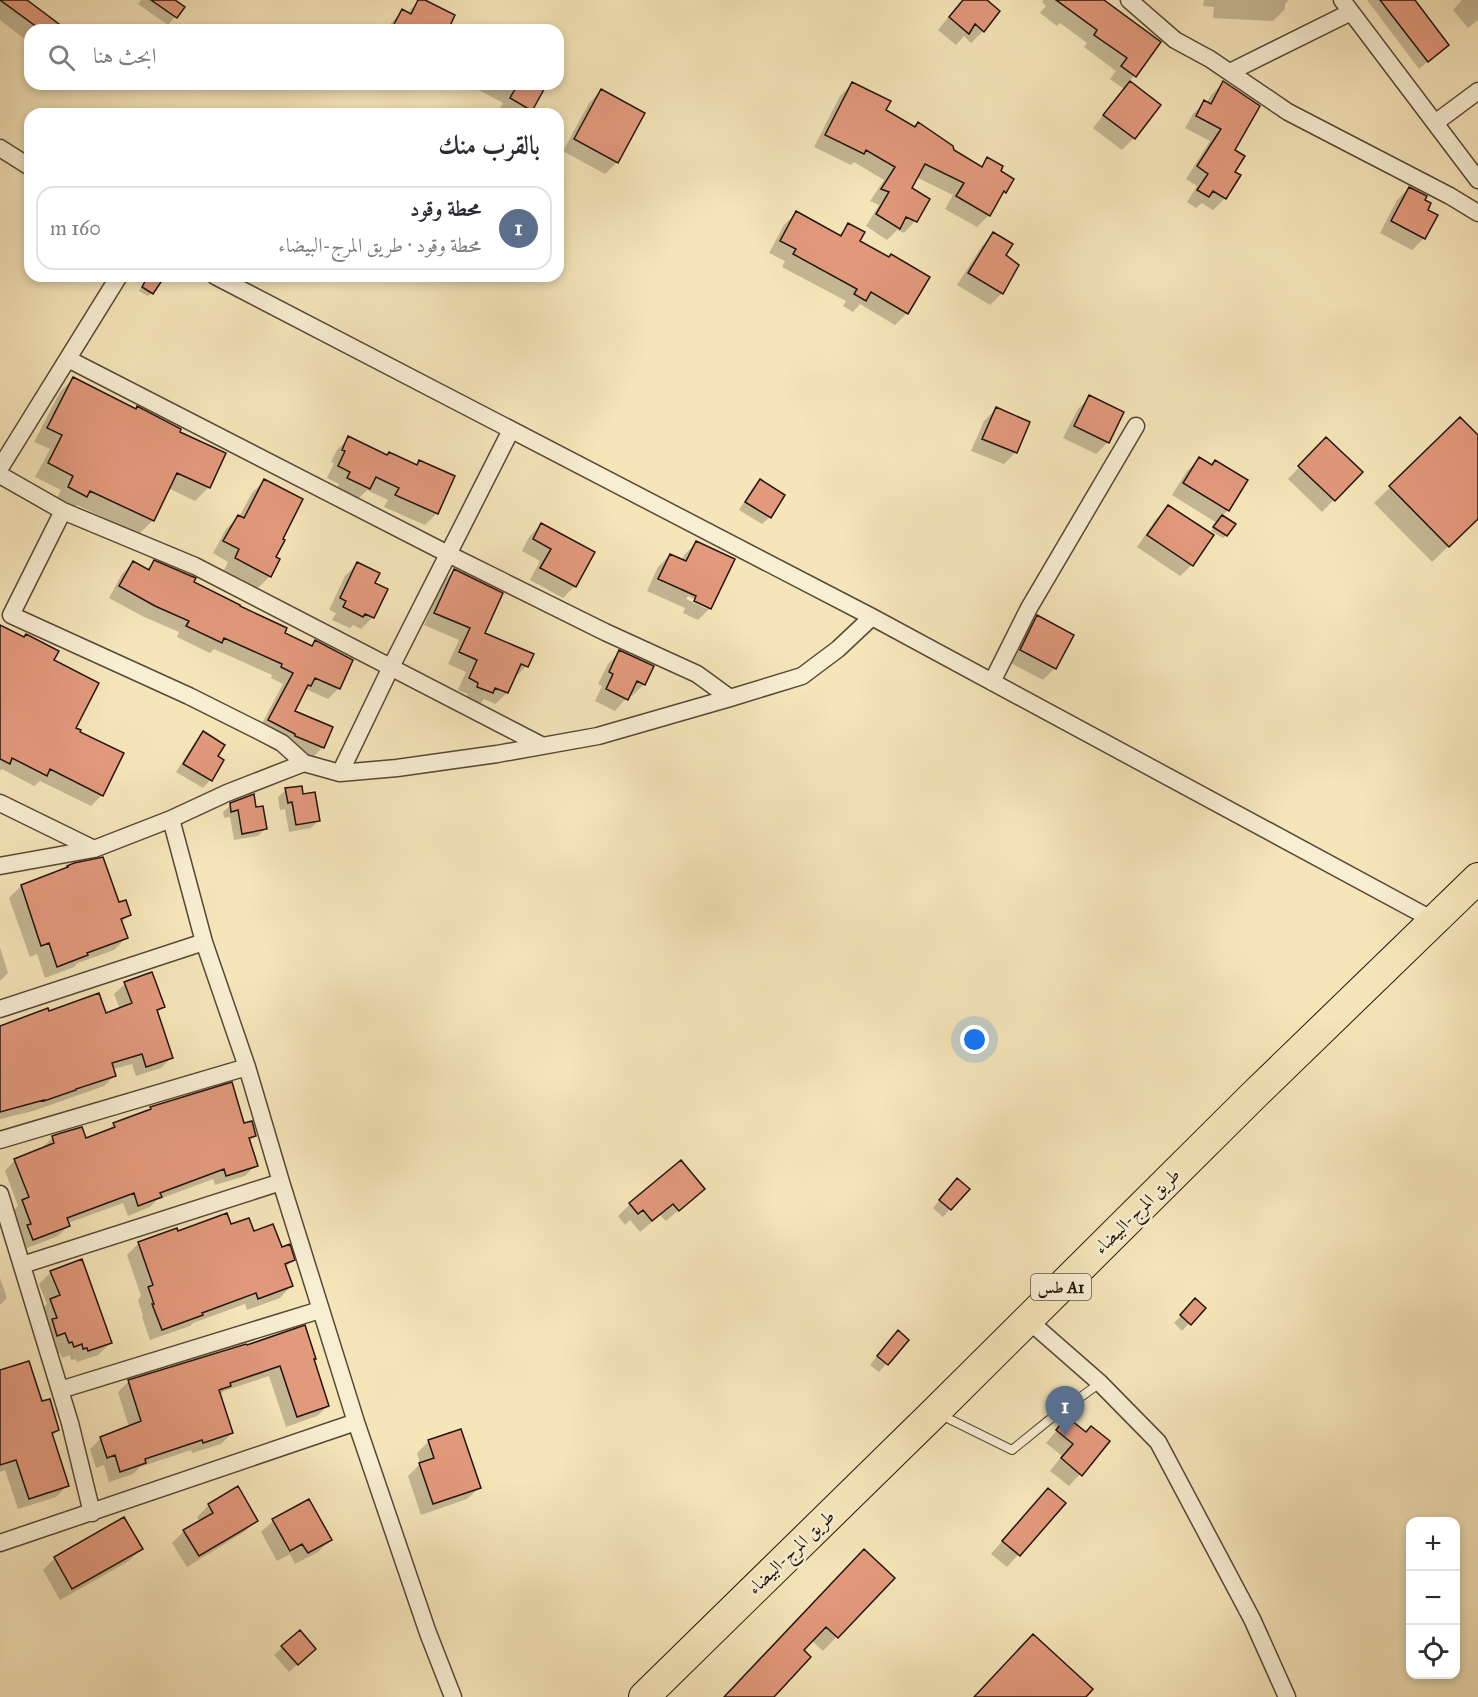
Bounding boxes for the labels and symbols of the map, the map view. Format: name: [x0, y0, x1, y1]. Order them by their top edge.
your location: [960, 1025, 989, 1054]
street label: طريق المرج-البيضاء: [1089, 1163, 1188, 1262]
road number: طس A1: [1031, 1274, 1091, 1300]
pin: 1: [1046, 1386, 1084, 1436]
street label: طريق المرج-البيضاء: [743, 1505, 843, 1603]

